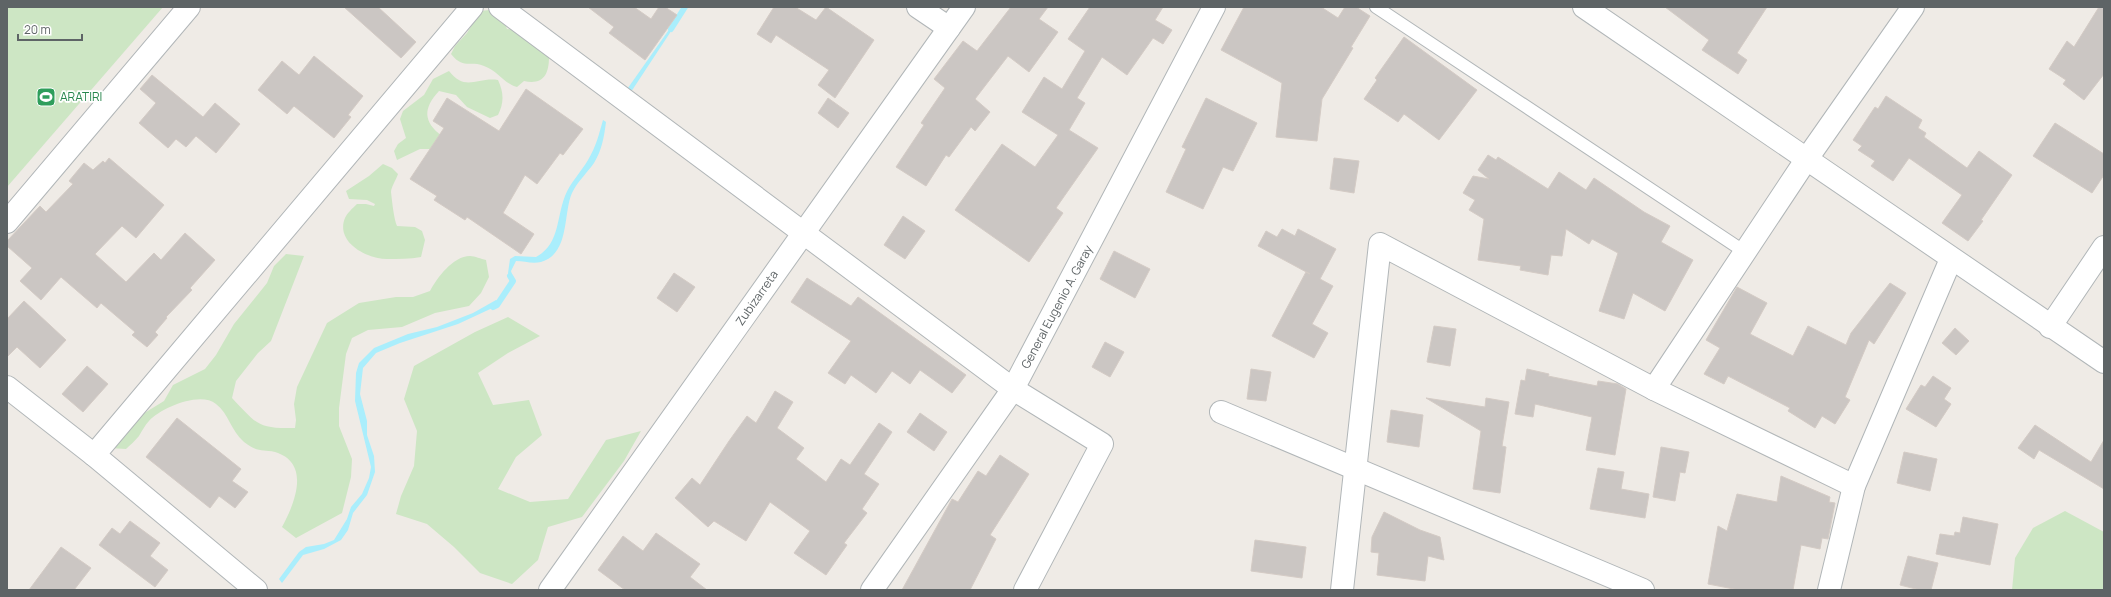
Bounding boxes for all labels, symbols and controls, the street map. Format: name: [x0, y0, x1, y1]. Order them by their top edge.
scale bar: [18, 16, 82, 42]
text: 20 m: [24, 21, 51, 38]
sports icon: ARATIRI: [35, 86, 57, 108]
place label: ARATIRI: [60, 88, 102, 105]
street label: General Eugenio A. Garay: [1017, 241, 1097, 371]
street label: Zubizarreta: [731, 267, 782, 329]

